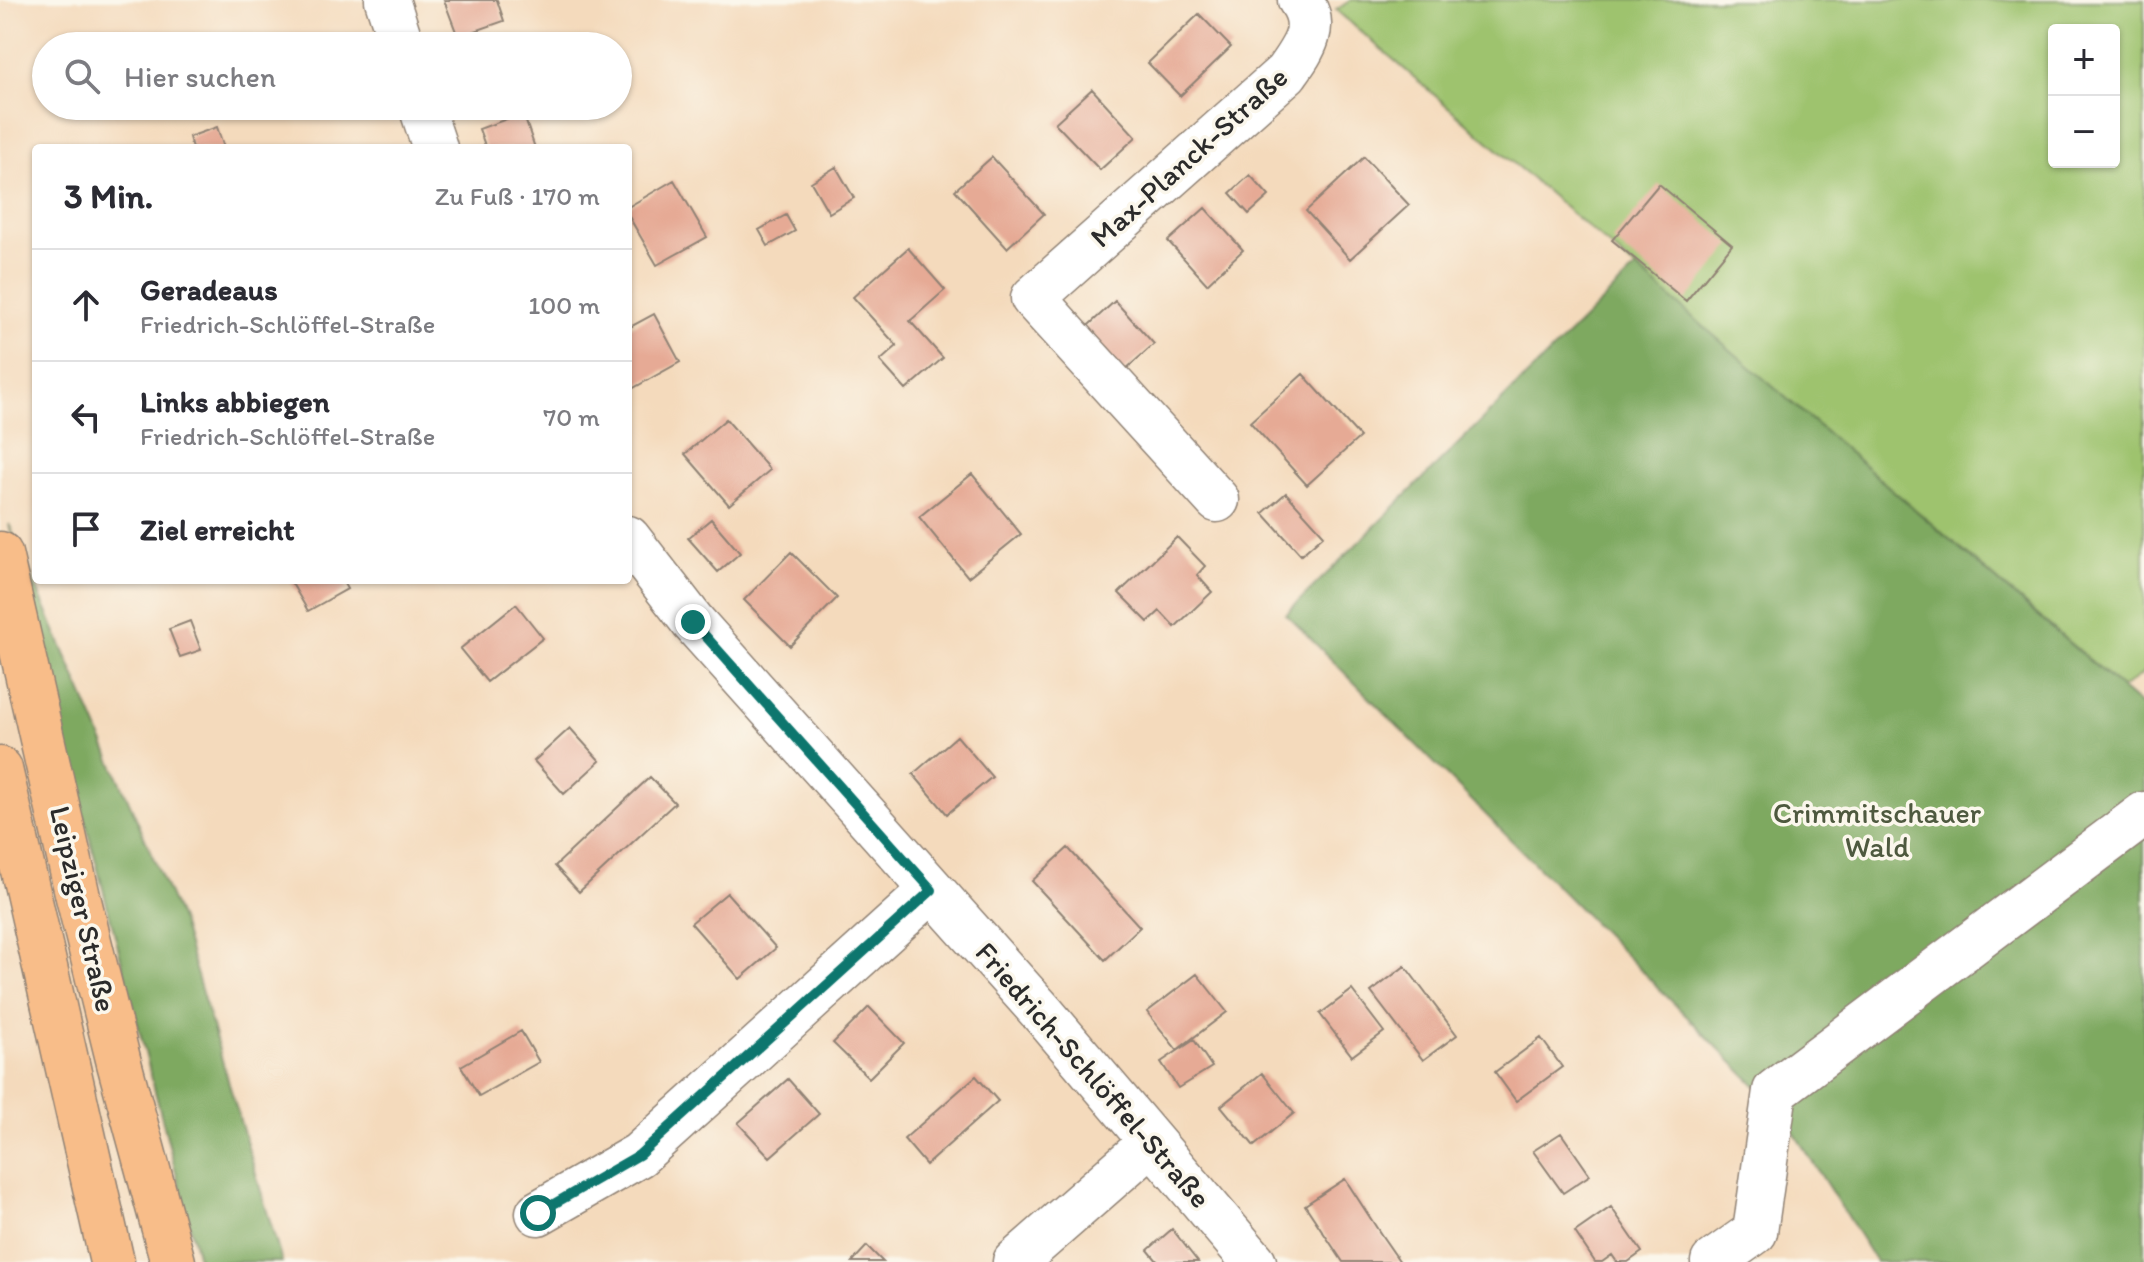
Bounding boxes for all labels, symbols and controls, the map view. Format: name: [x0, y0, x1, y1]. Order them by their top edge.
map controls: [2048, 24, 2120, 168]
button: +: [2048, 24, 2120, 96]
search box: [32, 32, 632, 120]
icon: search: [60, 54, 104, 98]
text: Hier suchen: [124, 58, 276, 95]
street label: Max-Planck-Straße: [1082, 58, 1295, 255]
button: −: [2048, 96, 2120, 168]
text: 3 Min.: [64, 176, 153, 217]
text: Zu Fuß · 170 m: [435, 180, 600, 212]
text: Geradeaus: [140, 271, 278, 308]
icon: ahead: [64, 283, 108, 327]
text: 100 m: [528, 289, 600, 321]
text: Friedrich-Schlöffel-Straße: [140, 308, 435, 340]
text: Links abbiegen: [140, 383, 330, 420]
icon: left: [64, 395, 108, 439]
text: 70 m: [543, 401, 600, 433]
text: Friedrich-Schlöffel-Straße: [140, 420, 435, 452]
icon: arrive: [64, 507, 108, 551]
text: Ziel erreicht: [140, 511, 295, 548]
route end: [675, 604, 711, 640]
park label: Crimmitschauer Wald: [1773, 794, 1982, 865]
street label: Leipziger Straße: [42, 802, 125, 1015]
street label: Friedrich-Schlöffel-Straße: [968, 934, 1219, 1215]
route start: [520, 1195, 556, 1231]

